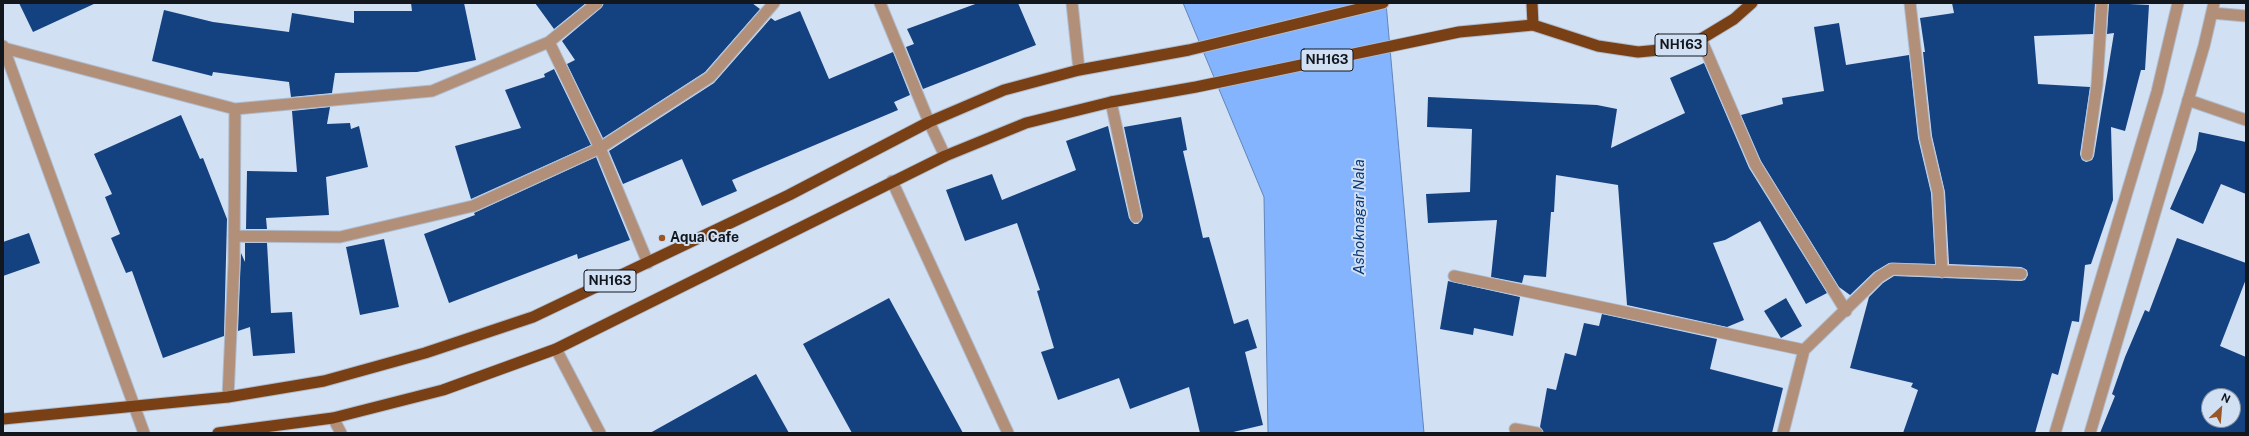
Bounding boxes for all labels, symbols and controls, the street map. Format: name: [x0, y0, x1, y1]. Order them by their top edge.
road number: NH163: [1655, 34, 1707, 56]
road number: NH163: [1301, 49, 1353, 71]
water label: Ashoknagar Nala: [1350, 159, 1368, 275]
place label: Aqua Cafe: [670, 230, 739, 246]
marker: Aqua Cafe: [657, 233, 667, 243]
road number: NH163: [584, 270, 636, 292]
north arrow: [2201, 388, 2241, 428]
text: N: [2219, 391, 2232, 405]

